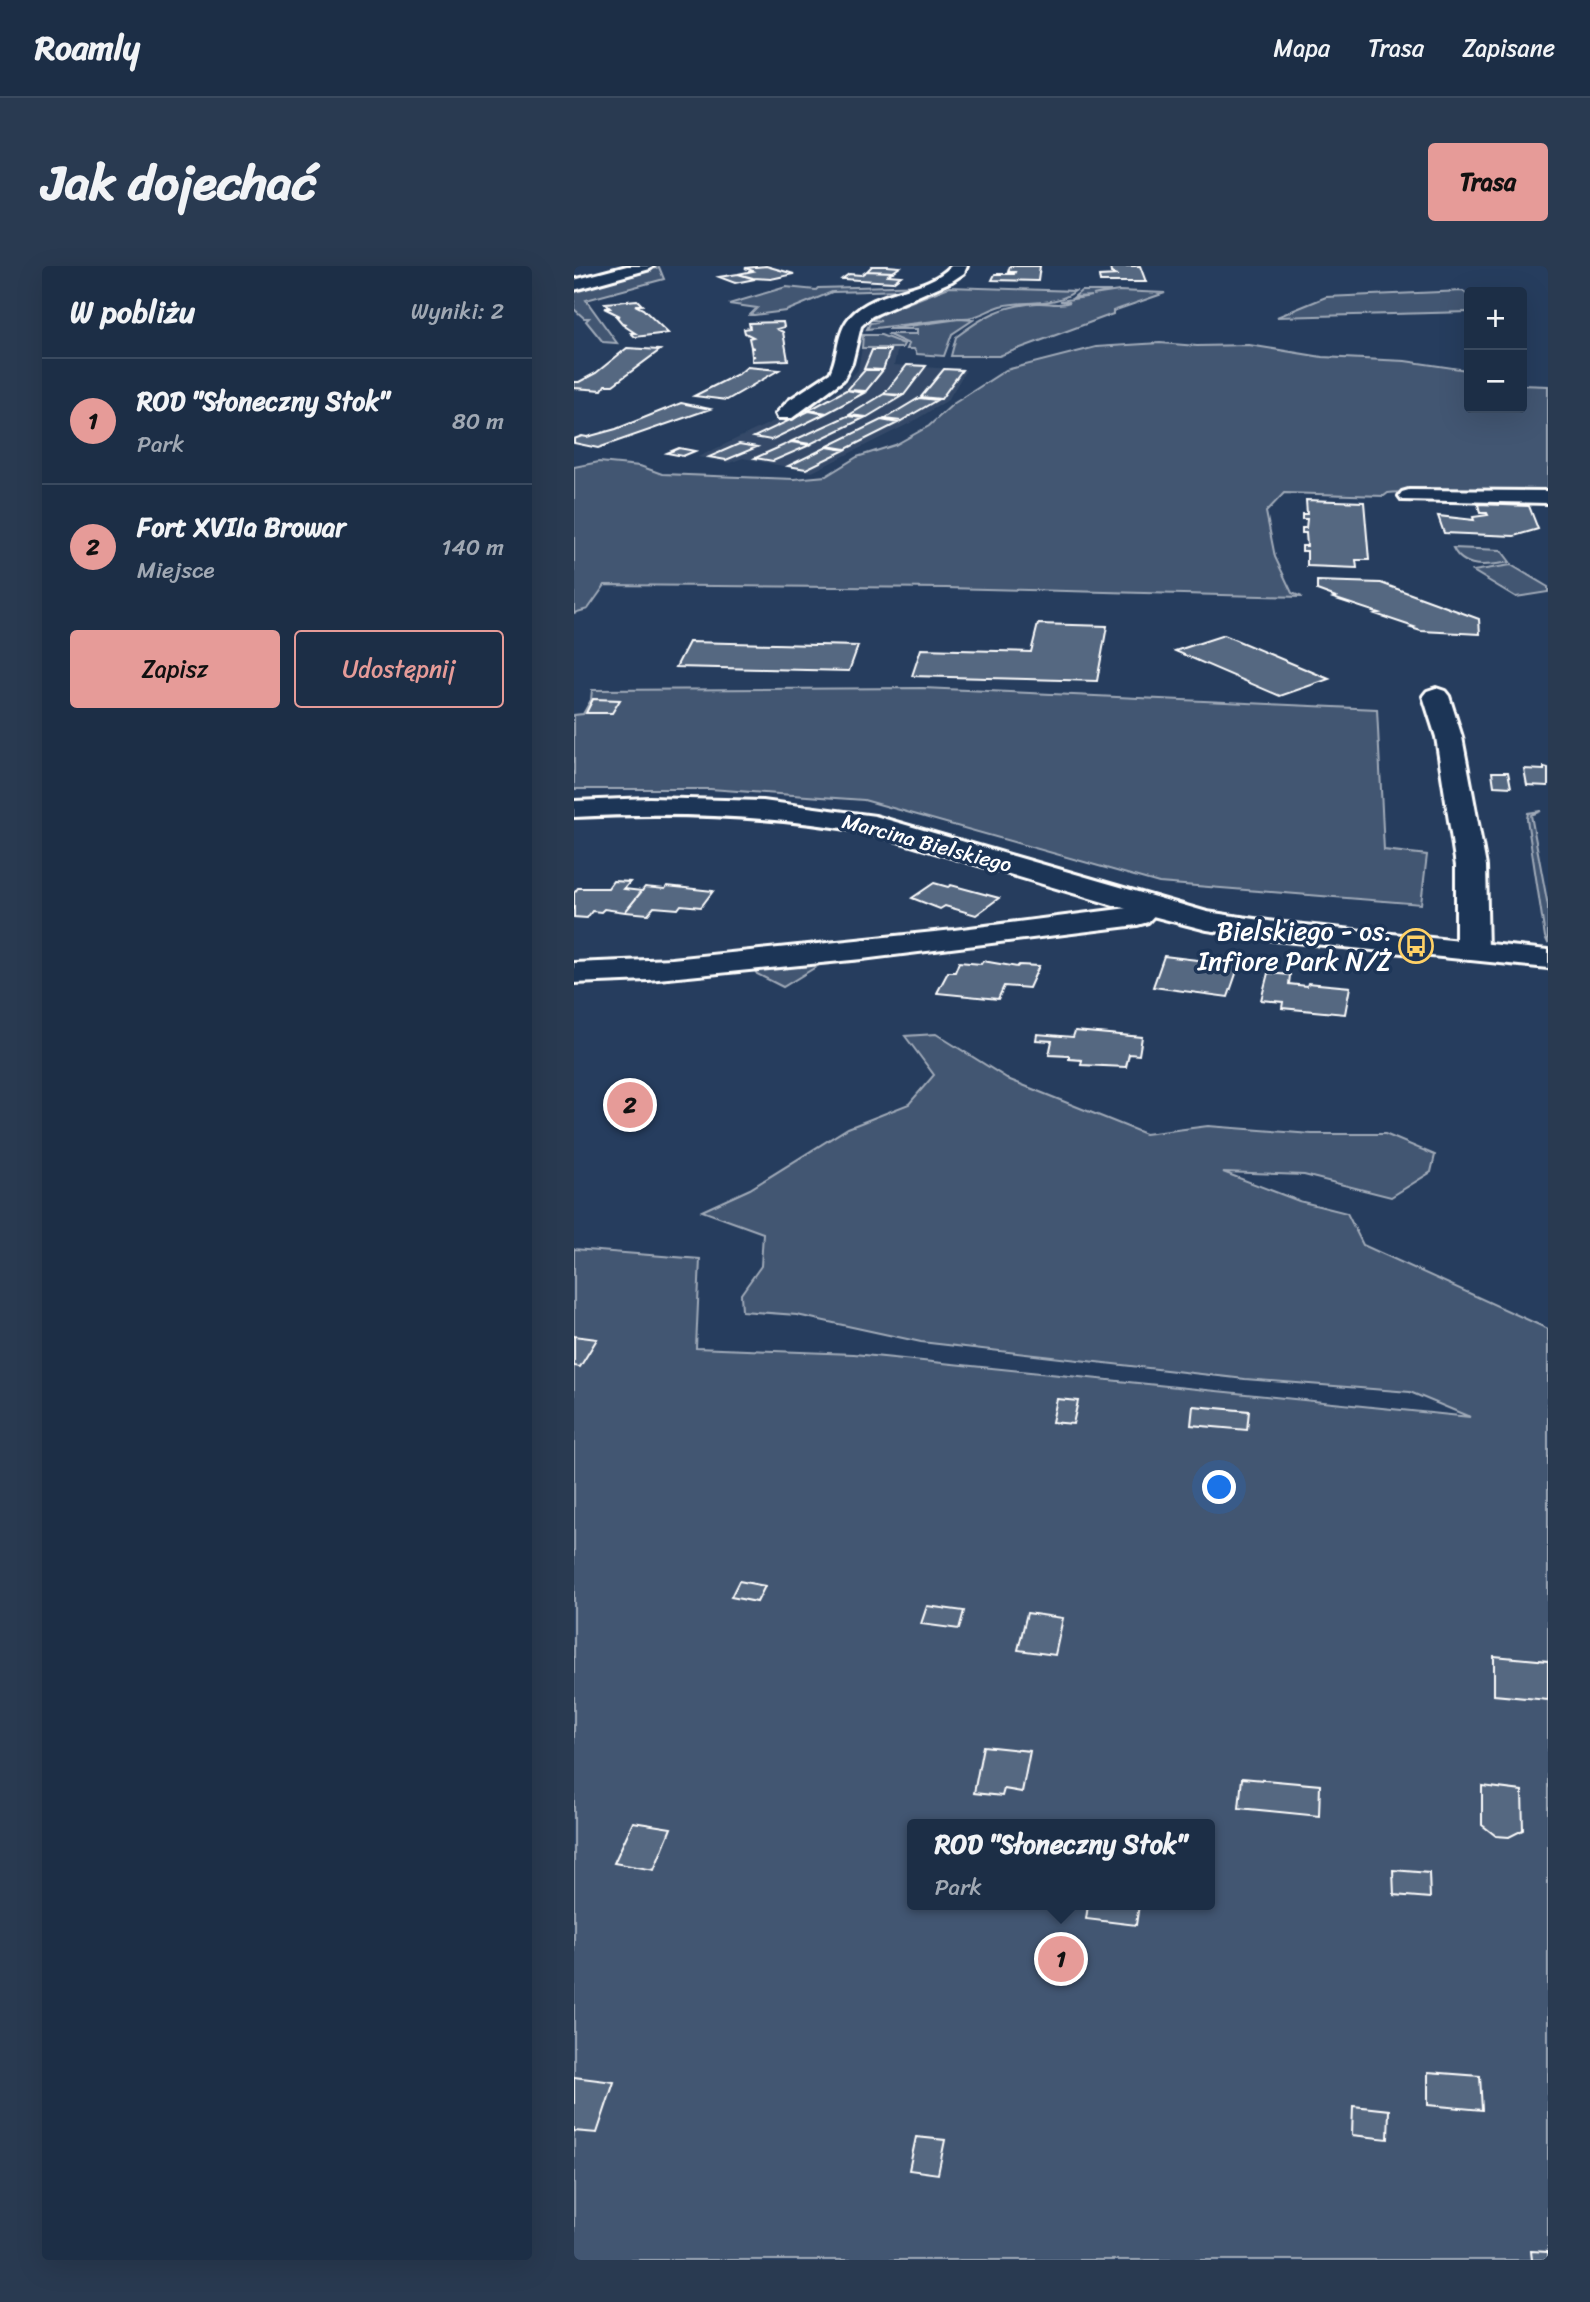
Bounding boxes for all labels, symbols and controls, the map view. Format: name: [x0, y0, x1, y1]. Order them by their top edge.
text: Roamly: [35, 19, 140, 77]
text: Mapa: [1274, 27, 1330, 69]
text: Trasa: [1368, 27, 1424, 69]
text: Zapisane: [1462, 27, 1555, 69]
text: Jak dojechać: [42, 139, 316, 226]
button: Trasa: [1428, 143, 1548, 221]
text: W pobliżu: [70, 285, 195, 339]
map controls: [1464, 287, 1527, 413]
button: +: [1464, 287, 1527, 350]
text: Wyniki: 2: [411, 291, 504, 332]
button: −: [1464, 350, 1527, 413]
text: ROD "Słoneczny Stok": [137, 378, 390, 424]
text: 1: [88, 401, 98, 442]
text: 80 m: [452, 401, 504, 442]
text: Park: [137, 424, 184, 465]
text: Fort XVIIa Browar: [137, 504, 346, 550]
text: 2: [86, 527, 100, 568]
text: 140 m: [442, 527, 504, 568]
text: Miejsce: [137, 550, 215, 591]
button: Zapisz: [70, 630, 280, 708]
button: Udostępnij: [294, 630, 504, 708]
street label: Marcina Bielskiego: [838, 802, 1016, 884]
place label: Bielskiego - os. Infiore Park N/Ż: [1197, 908, 1393, 984]
bus stop icon: Bielskiego - os. Infiore Park N/Ż: [1397, 927, 1435, 965]
pin: 2: [607, 1079, 653, 1131]
your location: [1202, 1470, 1236, 1504]
popup: [907, 1819, 1215, 1910]
text: ROD "Słoneczny Stok": [935, 1821, 1187, 1867]
text: Park: [935, 1867, 982, 1908]
pin: 1: [1038, 1933, 1084, 1985]

